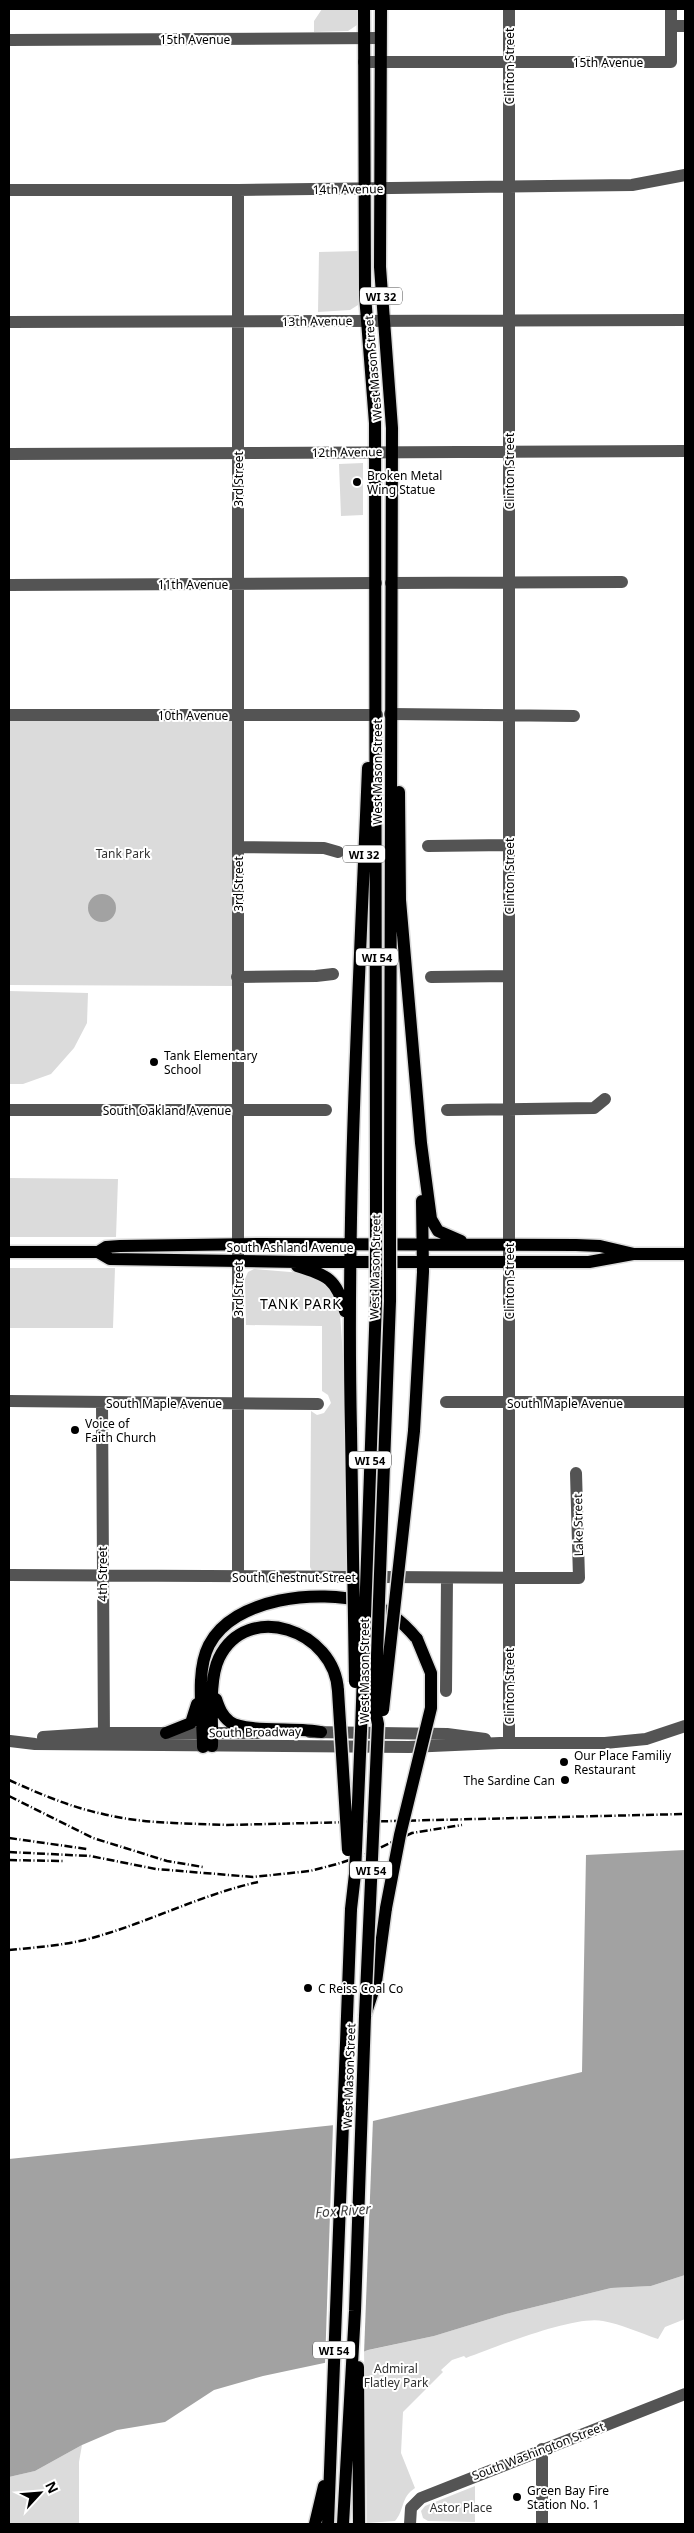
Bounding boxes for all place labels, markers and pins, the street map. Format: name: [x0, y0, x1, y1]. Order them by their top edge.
place label: Broken Metal Wing Statue: [367, 467, 442, 498]
marker: Broken Metal Wing Statue: [351, 476, 363, 488]
place label: Tank Elementary School: [164, 1047, 258, 1078]
marker: Tank Elementary School: [148, 1056, 160, 1068]
place label: Voice of Faith Church: [85, 1415, 156, 1446]
marker: Voice of Faith Church: [69, 1424, 81, 1436]
place label: Our Place Familiy Restaurant: [574, 1747, 672, 1778]
marker: Our Place Familiy Restaurant: [558, 1756, 570, 1768]
place label: The Sardine Can: [463, 1772, 555, 1789]
marker: The Sardine Can: [559, 1774, 571, 1786]
place label: C Reiss Coal Co: [318, 1980, 403, 1997]
marker: C Reiss Coal Co: [302, 1982, 314, 1994]
place label: Green Bay Fire Station No. 1: [527, 2482, 609, 2513]
marker: Green Bay Fire Station No. 1: [511, 2491, 523, 2503]

